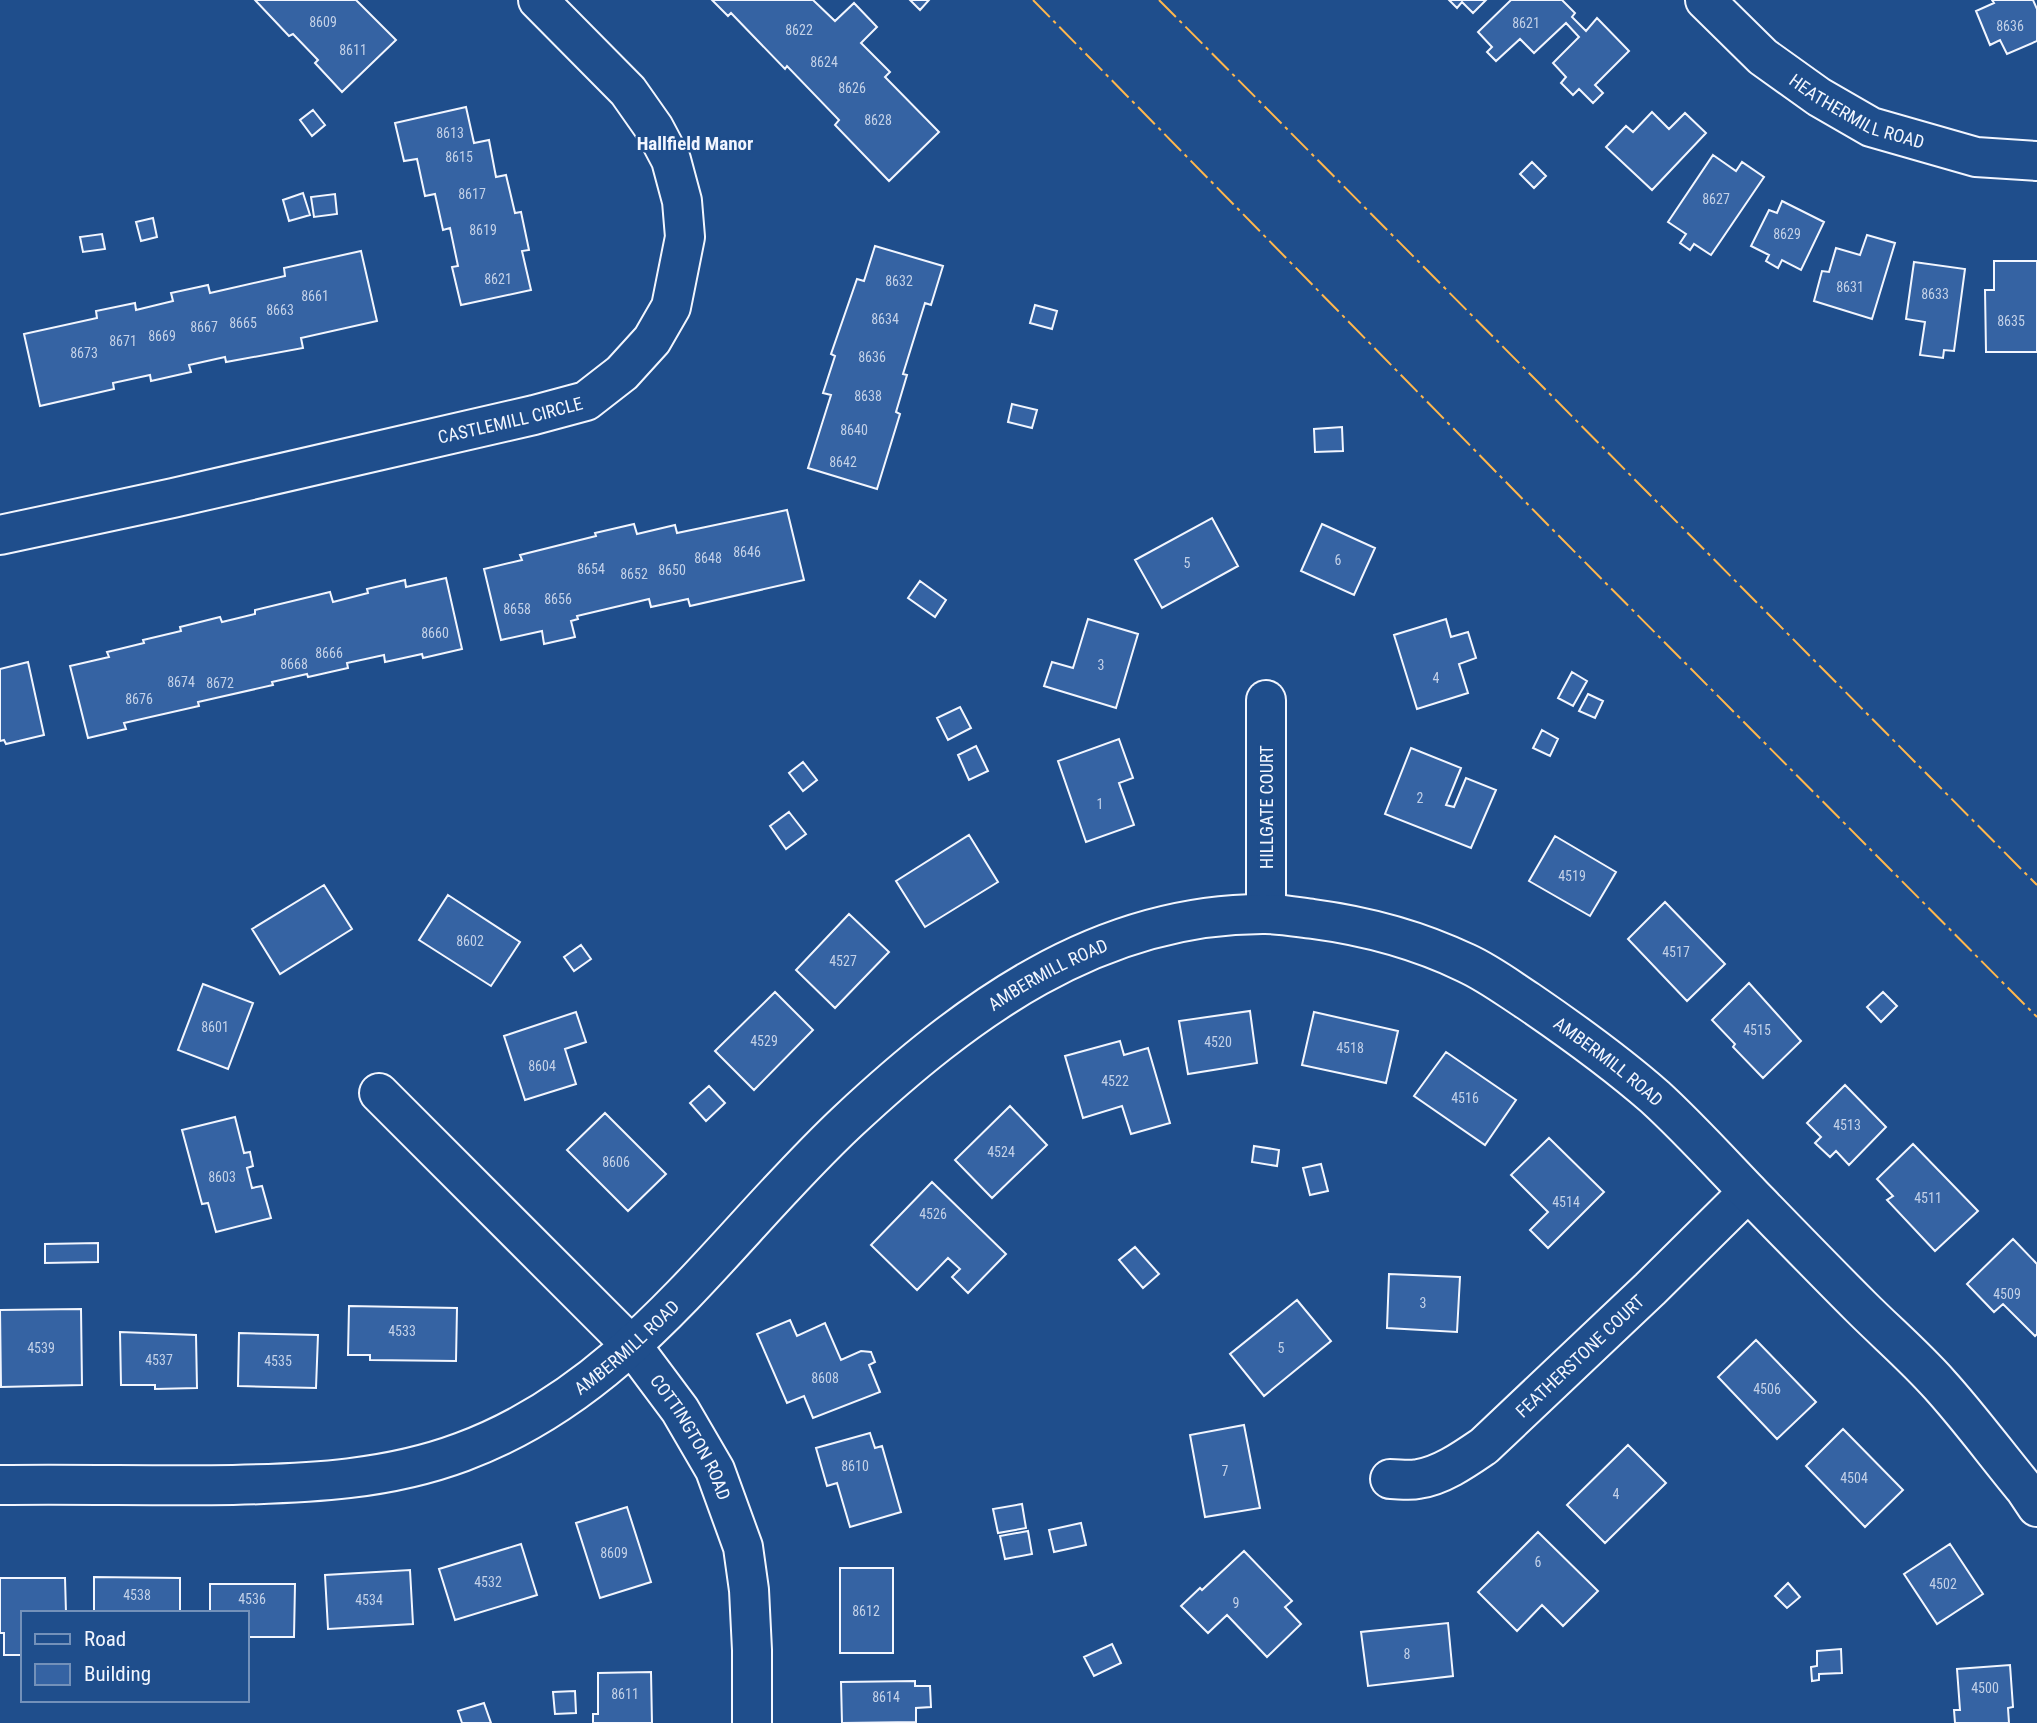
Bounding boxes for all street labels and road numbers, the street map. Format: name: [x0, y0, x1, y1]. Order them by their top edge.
street label: HEATHERMILL ROAD: [1786, 69, 1927, 152]
street label: CASTLEMILL CIRCLE: [436, 392, 585, 447]
street label: HILLGATE COURT: [1256, 745, 1277, 869]
street label: AMBERMILL ROAD: [984, 934, 1110, 1014]
street label: AMBERMILL ROAD: [1550, 1012, 1668, 1110]
street label: FEATHERSTONE COURT: [1511, 1290, 1648, 1421]
street label: AMBERMILL ROAD: [570, 1295, 683, 1399]
street label: COTTINGTON ROAD: [647, 1370, 735, 1503]

